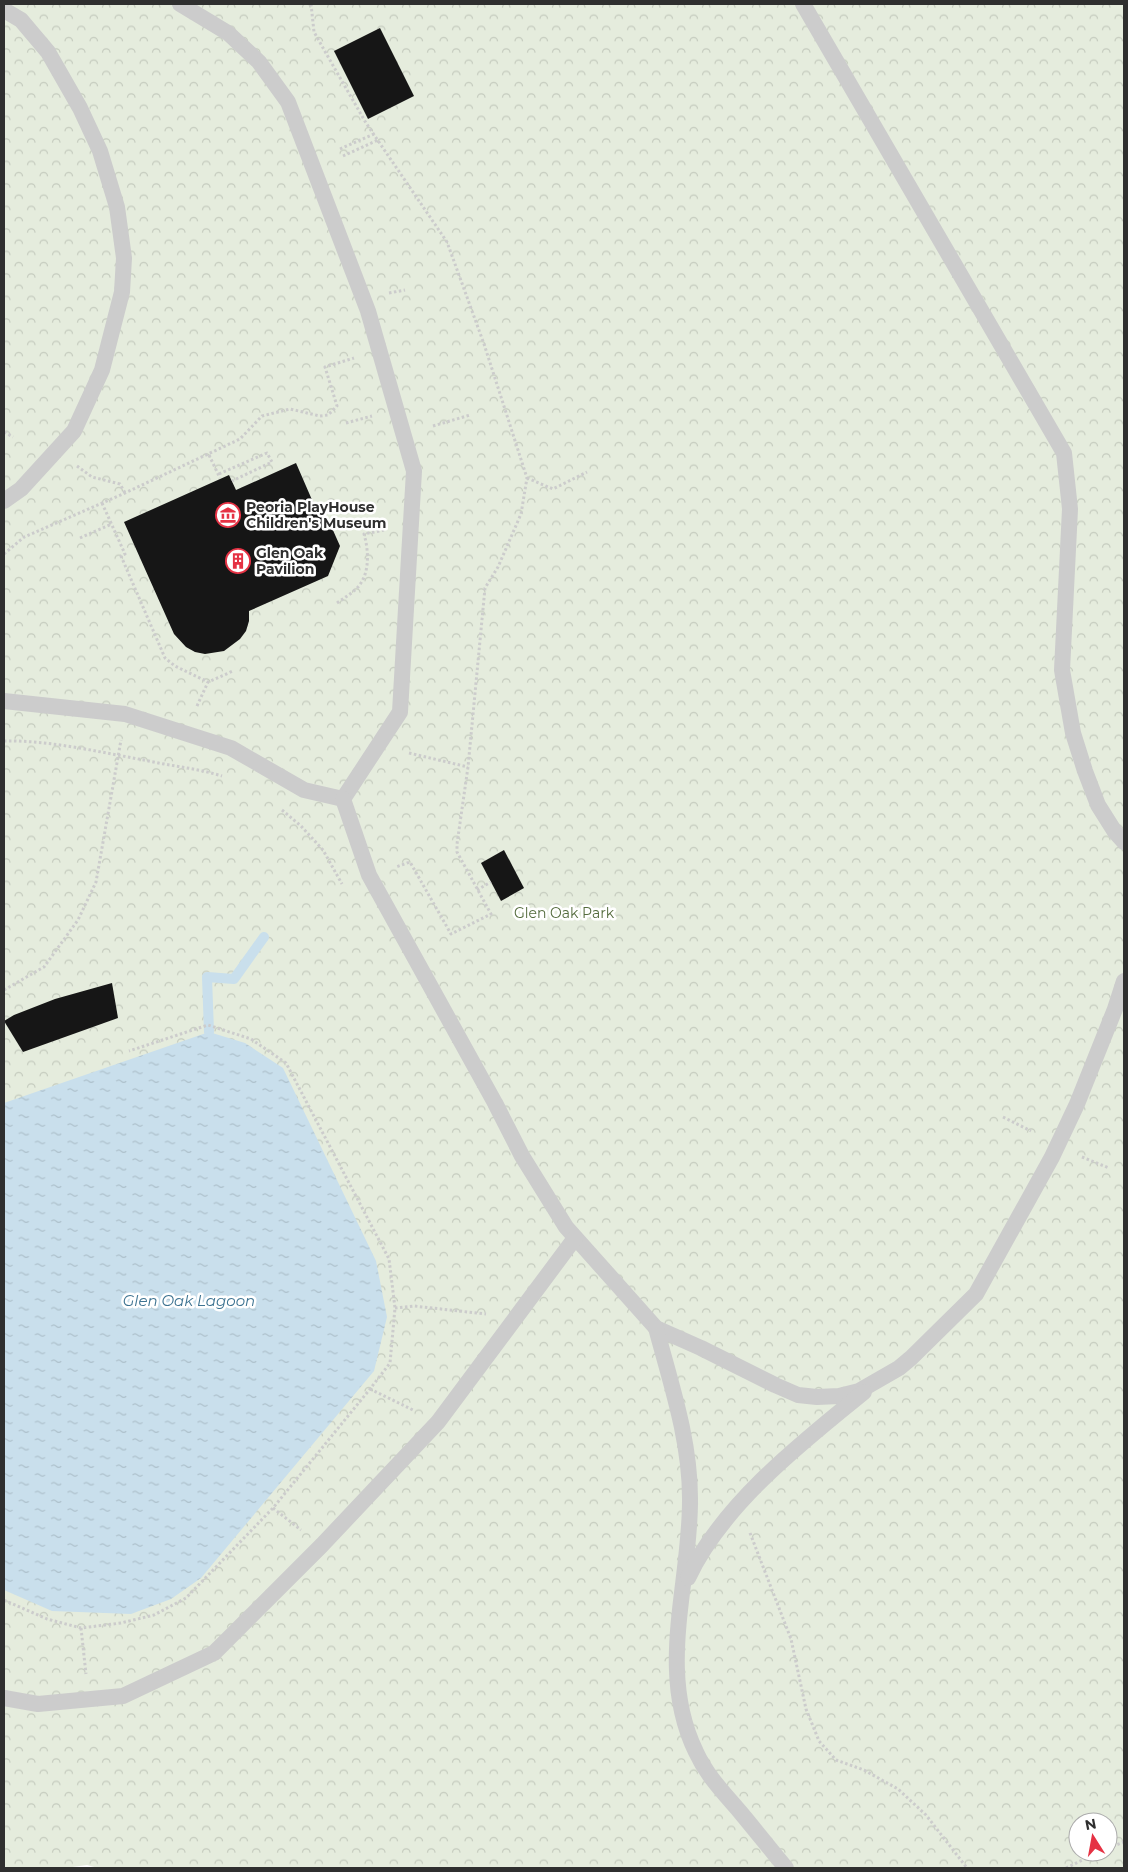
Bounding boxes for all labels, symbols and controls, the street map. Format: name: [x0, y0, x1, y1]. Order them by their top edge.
place label: Peoria PlayHouse Children's Museum: [246, 498, 387, 532]
museum icon: Peoria PlayHouse Children's Museum: [215, 502, 241, 528]
place label: Glen Oak Pavilion: [256, 544, 324, 578]
building icon: Glen Oak Pavilion: [225, 548, 251, 574]
park label: Glen Oak Park: [514, 904, 615, 922]
water label: Glen Oak Lagoon: [123, 1291, 255, 1310]
north arrow: [1068, 1812, 1118, 1862]
text: N: [1083, 1814, 1098, 1834]

